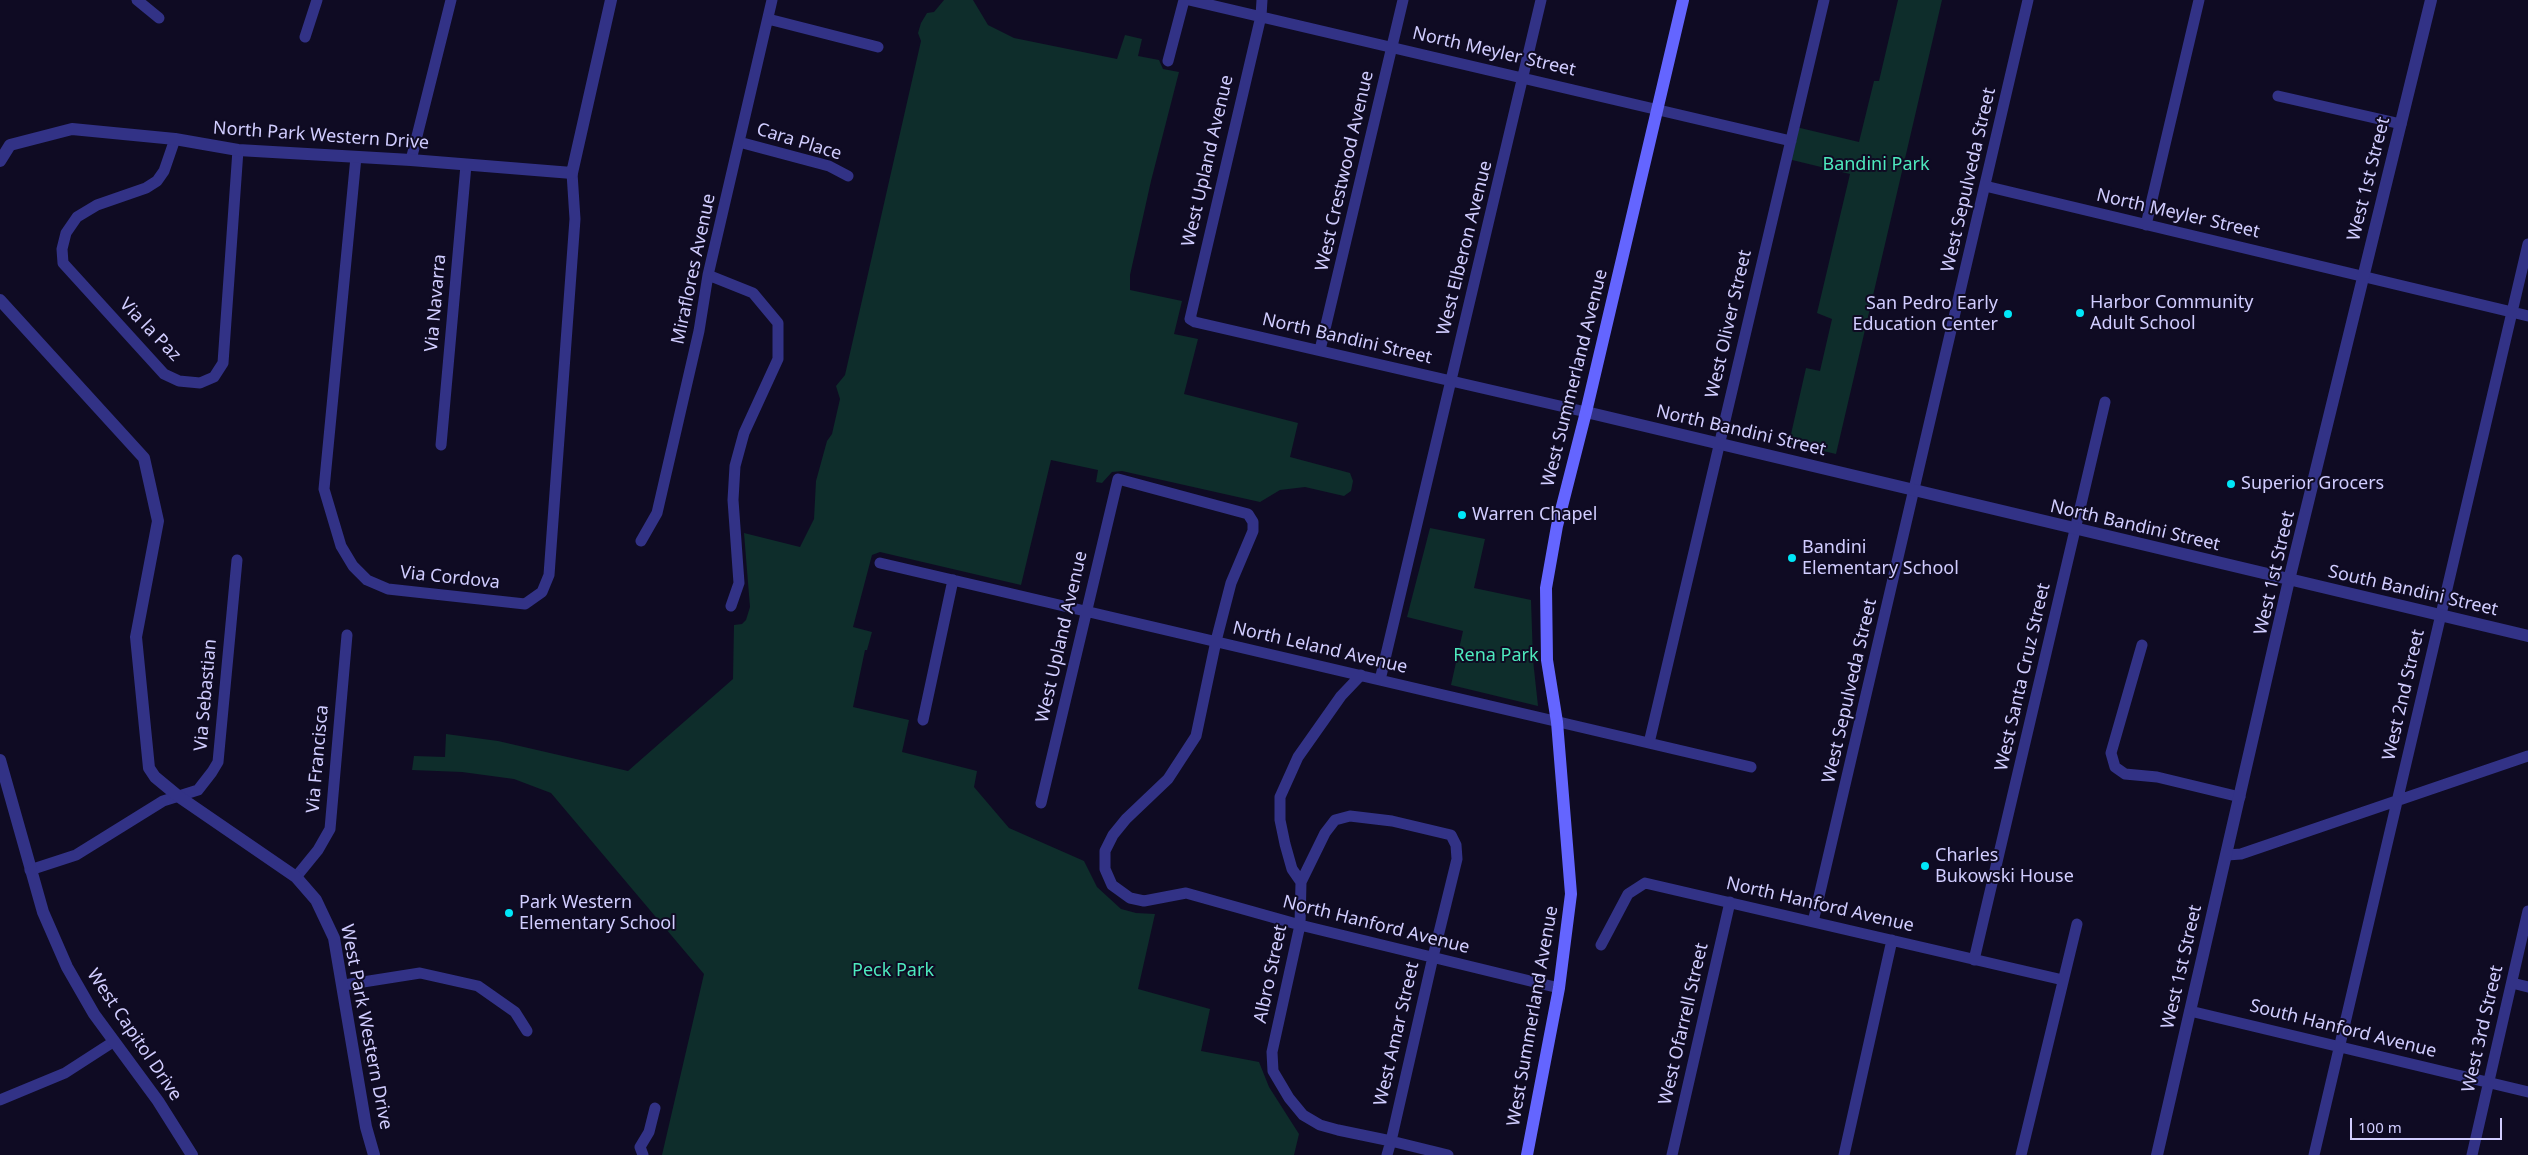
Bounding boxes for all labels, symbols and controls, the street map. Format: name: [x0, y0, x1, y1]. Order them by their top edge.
street label: North Meyler Street: [1410, 23, 1578, 81]
street label: West Crestwood Avenue: [1311, 69, 1379, 273]
street label: West Upland Avenue: [1178, 73, 1238, 249]
street label: West Sepulveda Street: [1937, 86, 2001, 274]
street label: West 1st Street: [2343, 115, 2395, 243]
street label: North Park Western Drive: [212, 118, 430, 154]
street label: Cara Place: [754, 119, 844, 165]
park label: Bandini Park: [1822, 154, 1930, 176]
street label: West Elberon Avenue: [1433, 158, 1497, 338]
street label: North Meyler Street: [2094, 185, 2262, 243]
street label: Miraflores Avenue: [667, 192, 721, 346]
street label: West Oliver Street: [1701, 248, 1757, 400]
street label: Via Navarra: [421, 253, 451, 353]
street label: West Summerland Avenue: [1537, 267, 1613, 489]
place label: Harbor Community Adult School: [2090, 292, 2253, 334]
place label: San Pedro Early Education Center: [1852, 293, 1998, 336]
street label: Via la Paz: [115, 294, 185, 366]
marker: Harbor Community Adult School: [2074, 307, 2086, 319]
marker: San Pedro Early Education Center: [2002, 308, 2014, 320]
street label: North Bandini Street: [1260, 309, 1434, 369]
street label: North Bandini Street: [1654, 401, 1828, 461]
place label: Superior Grocers: [2241, 473, 2384, 495]
marker: Superior Grocers: [2225, 478, 2237, 490]
street label: North Bandini Street: [2048, 496, 2222, 556]
place label: Warren Chapel: [1472, 504, 1597, 526]
marker: Warren Chapel: [1456, 509, 1468, 521]
street label: West 1st Street: [2250, 509, 2300, 637]
place label: Bandini Elementary School: [1802, 537, 1959, 580]
street label: West Upland Avenue: [1032, 549, 1092, 725]
marker: Bandini Elementary School: [1786, 552, 1798, 564]
street label: South Bandini Street: [2326, 561, 2500, 621]
street label: Via Cordova: [399, 562, 501, 594]
street label: West Santa Cruz Street: [1991, 581, 2055, 773]
street label: West Sepulveda Street: [1818, 597, 1882, 785]
street label: North Leland Avenue: [1231, 617, 1409, 679]
street label: West 2nd Street: [2378, 627, 2430, 763]
street label: Via Sebastian: [190, 638, 222, 752]
park label: Rena Park: [1453, 645, 1539, 667]
street label: Via Francisca: [303, 704, 333, 814]
place label: Charles Bukowski House: [1935, 845, 2074, 888]
marker: Charles Bukowski House: [1919, 860, 1931, 872]
street label: North Hanford Avenue: [1724, 873, 1916, 937]
street label: North Hanford Avenue: [1280, 891, 1472, 959]
place label: Park Western Elementary School: [519, 892, 676, 934]
street label: West 1st Street: [2157, 903, 2207, 1031]
street label: West Summerland Avenue: [1503, 904, 1563, 1128]
marker: Park Western Elementary School: [503, 907, 515, 919]
street label: West Park Western Drive: [335, 923, 397, 1131]
street label: Albro Street: [1250, 923, 1292, 1025]
street label: West Ofarrell Street: [1655, 941, 1713, 1107]
park label: Peck Park: [852, 960, 934, 982]
street label: West Amar Street: [1370, 960, 1424, 1108]
street label: West 3rd Street: [2458, 963, 2508, 1095]
street label: West Capitol Drive: [82, 965, 186, 1105]
street label: South Hanford Avenue: [2247, 995, 2439, 1063]
scale bar: [2353, 1108, 2506, 1140]
text: 100 m: [2358, 1117, 2402, 1137]

